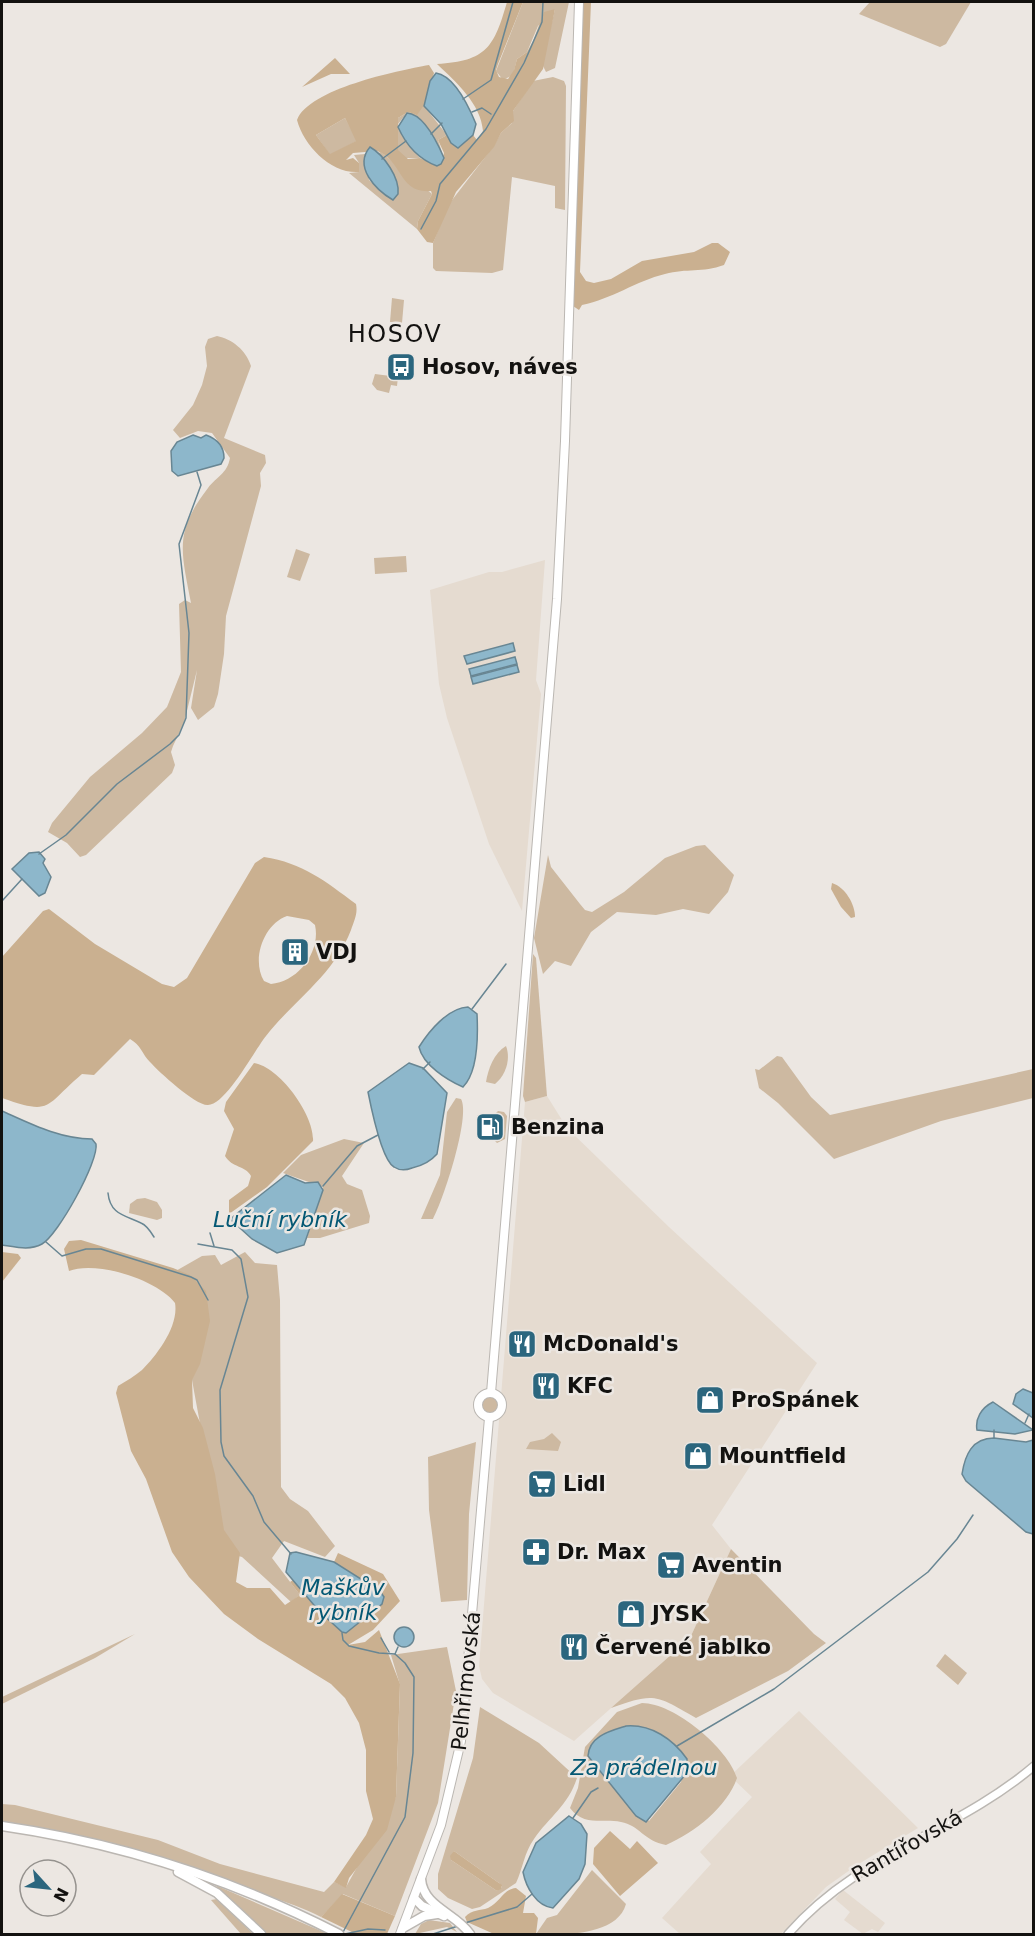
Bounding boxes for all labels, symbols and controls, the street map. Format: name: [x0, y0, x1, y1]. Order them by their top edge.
district label: HOSOV: [348, 320, 442, 348]
bus stop icon: Hosov, náves: [385, 351, 417, 383]
place label: Hosov, náves: [422, 355, 578, 379]
building icon: VDJ: [279, 936, 311, 968]
place label: VDJ: [316, 940, 358, 964]
fuel station icon: Benzina: [474, 1111, 506, 1143]
place label: Benzina: [511, 1115, 605, 1139]
water label: Luční rybník: [213, 1207, 348, 1232]
restaurant icon: McDonald's: [506, 1328, 538, 1360]
place label: McDonald's: [543, 1332, 679, 1356]
restaurant icon: KFC: [530, 1370, 562, 1402]
place label: KFC: [567, 1374, 613, 1398]
shop icon: ProSpánek: [694, 1384, 726, 1416]
place label: ProSpánek: [731, 1388, 860, 1412]
shop icon: Mountfield: [682, 1440, 714, 1472]
place label: Mountfield: [719, 1444, 846, 1468]
supermarket icon: Lidl: [526, 1468, 558, 1500]
place label: Lidl: [563, 1472, 606, 1496]
pharmacy icon: Dr. Max: [520, 1536, 552, 1568]
place label: Dr. Max: [557, 1540, 646, 1564]
supermarket icon: Aventin: [655, 1549, 687, 1581]
place label: Aventin: [692, 1553, 783, 1577]
water label: Maškův rybník: [301, 1575, 386, 1625]
shop icon: JYSK: [615, 1598, 647, 1630]
place label: JYSK: [650, 1602, 707, 1626]
street label: Pelhřimovská: [447, 1610, 485, 1752]
restaurant icon: Červené jablko: [558, 1631, 590, 1663]
place label: Červené jablko: [595, 1634, 771, 1659]
water label: Za prádelnou: [570, 1755, 718, 1780]
street label: Rantířovská: [848, 1805, 966, 1887]
north arrow: [18, 1858, 78, 1918]
text: N: [49, 1884, 72, 1905]

